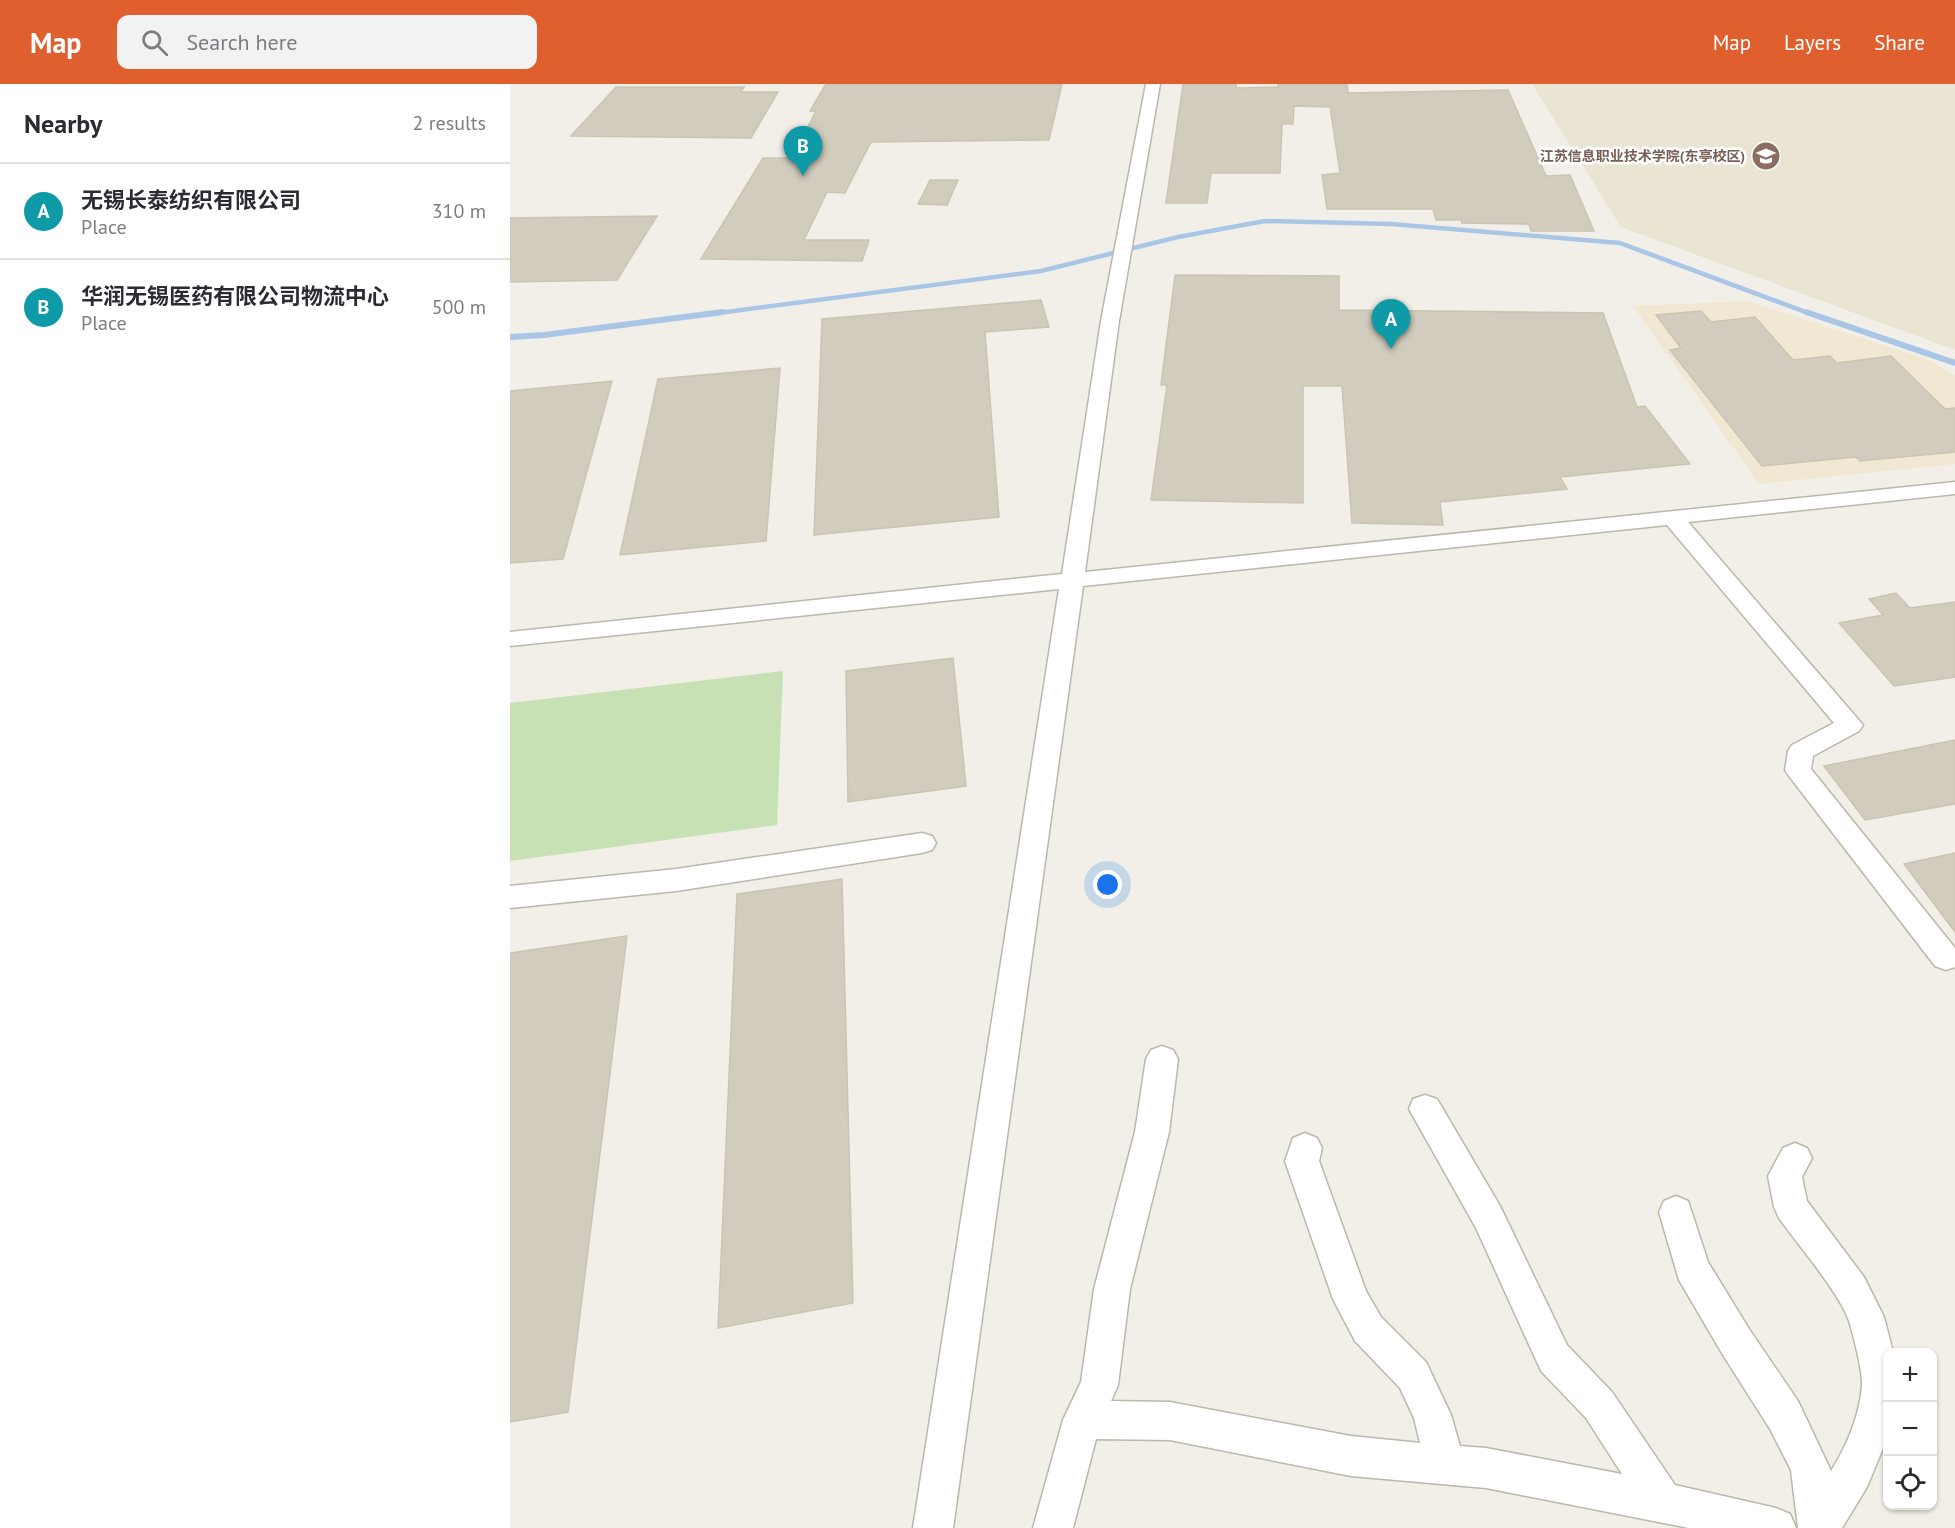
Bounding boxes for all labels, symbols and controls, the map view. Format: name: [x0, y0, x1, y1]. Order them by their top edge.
search box: [117, 15, 537, 69]
text: Map: [30, 24, 81, 61]
icon: search: [138, 26, 171, 59]
text: Search here: [186, 28, 297, 56]
text: Map: [1713, 29, 1751, 56]
text: Layers: [1784, 29, 1841, 56]
text: Share: [1874, 29, 1925, 56]
text: Nearby: [24, 107, 102, 140]
text: 2 results: [413, 110, 486, 136]
pin: B: [784, 126, 822, 176]
school or university icon: 江苏信息职业技术学院(东亭校区): [1750, 140, 1782, 172]
place label: 江苏信息职业技术学院(东亭校区): [1540, 147, 1745, 165]
text: 无锡长泰纺织有限公司: [81, 186, 301, 214]
text: A: [37, 198, 50, 224]
text: 310 m: [432, 198, 486, 224]
text: Place: [81, 214, 127, 240]
text: 华润无锡医药有限公司物流中心: [81, 282, 389, 310]
text: B: [38, 294, 49, 320]
text: 500 m: [432, 294, 486, 320]
pin: A: [1372, 300, 1410, 349]
text: Place: [81, 310, 127, 336]
your location: [1093, 870, 1122, 899]
map controls: [1883, 1348, 1937, 1510]
button: +: [1883, 1348, 1937, 1402]
button: −: [1883, 1402, 1937, 1456]
button: locate: [1883, 1456, 1937, 1510]

